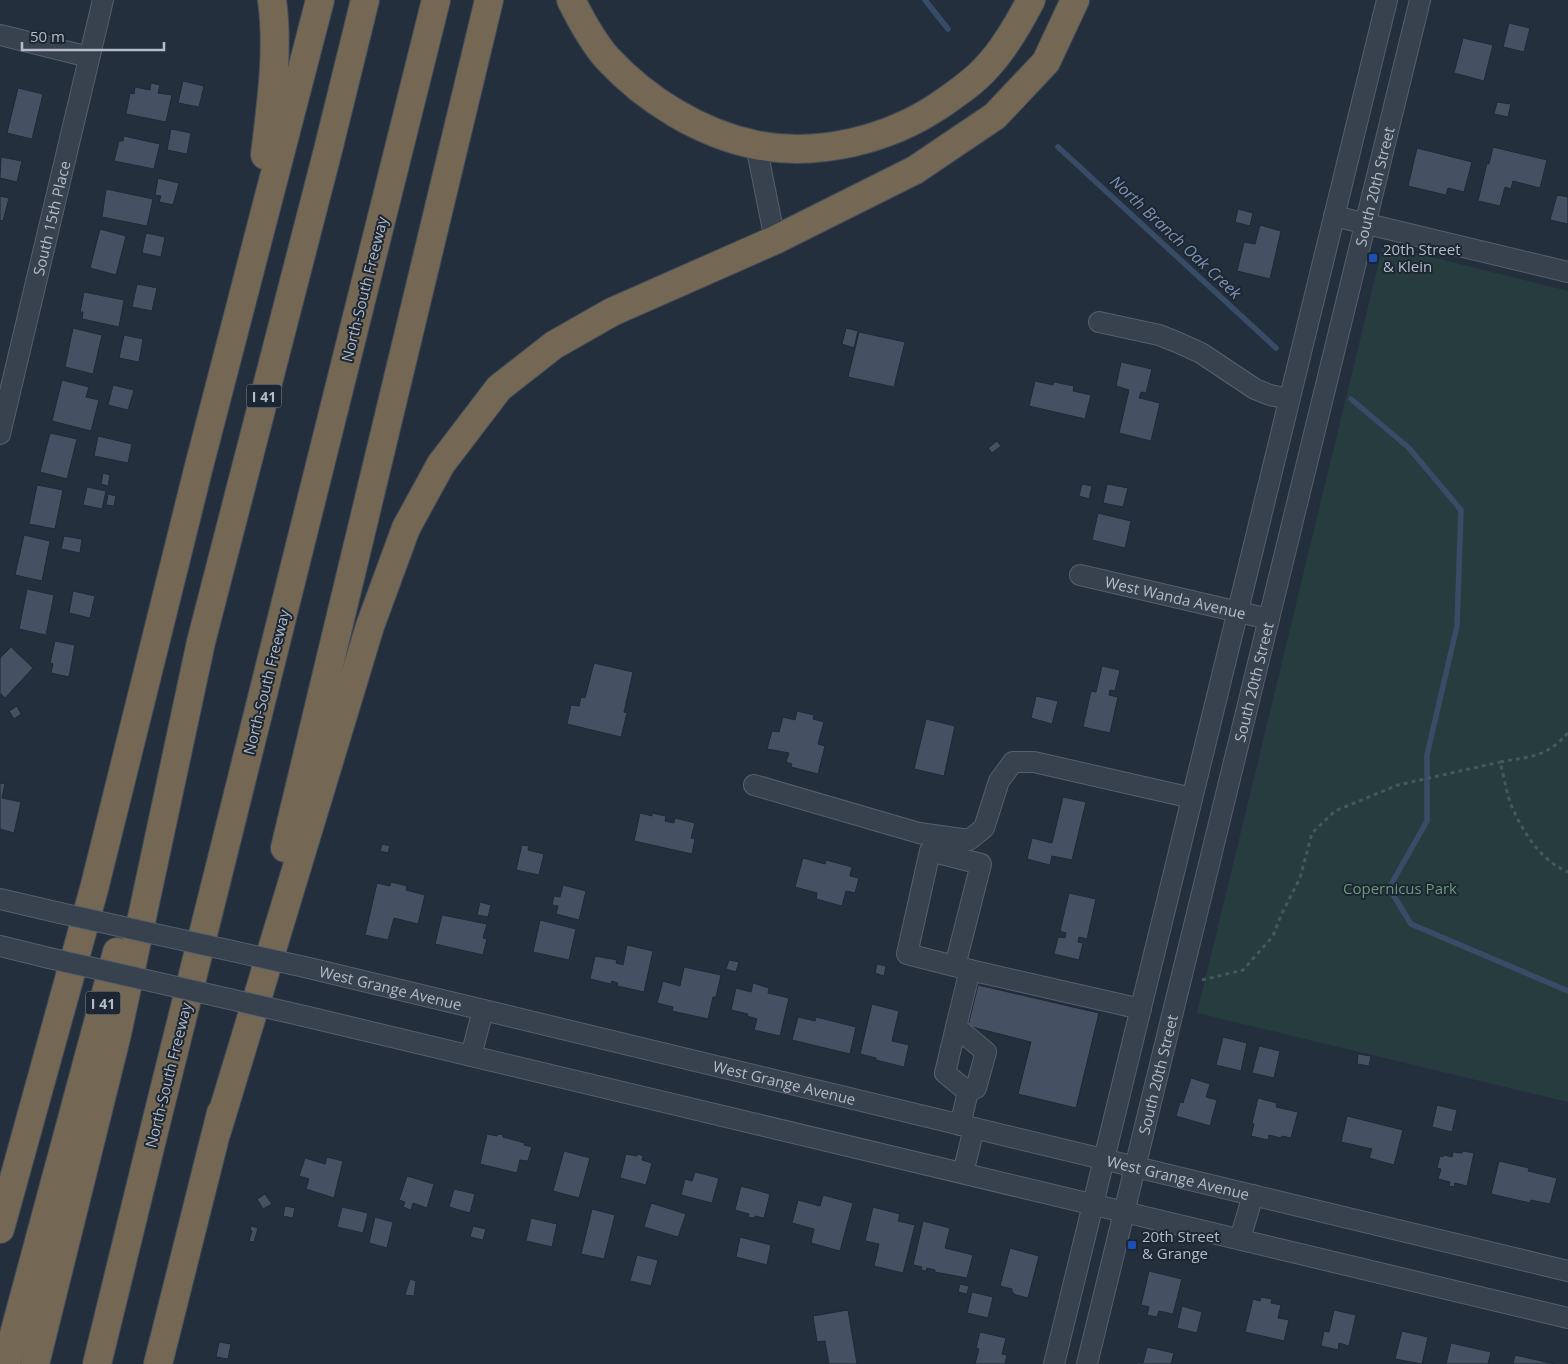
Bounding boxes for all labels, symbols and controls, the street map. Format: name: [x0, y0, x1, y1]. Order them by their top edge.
scale bar: [22, 20, 165, 52]
text: 50 m: [30, 26, 65, 46]
street label: South 20th Street: [1350, 125, 1399, 248]
street label: South 15th Place: [28, 159, 75, 277]
water label: North Branch Oak Creek: [1106, 170, 1247, 305]
street label: North-South Freeway: [336, 214, 392, 364]
place label: 20th Street & Klein: [1383, 239, 1461, 276]
marker: 20th Street & Klein: [1367, 252, 1379, 264]
road number: I 41: [246, 384, 282, 408]
street label: West Wanda Avenue: [1103, 571, 1248, 623]
street label: North-South Freeway: [238, 607, 294, 757]
street label: South 20th Street: [1229, 620, 1278, 744]
park label: Copernicus Park: [1343, 878, 1457, 898]
street label: West Grange Avenue: [317, 961, 464, 1014]
road number: I 41: [86, 991, 120, 1014]
street label: North-South Freeway: [140, 1000, 196, 1150]
street label: South 20th Street: [1133, 1013, 1182, 1136]
street label: West Grange Avenue: [711, 1056, 858, 1109]
street label: West Grange Avenue: [1105, 1150, 1252, 1204]
place label: 20th Street & Grange: [1142, 1226, 1220, 1263]
marker: 20th Street & Grange: [1126, 1239, 1138, 1251]

